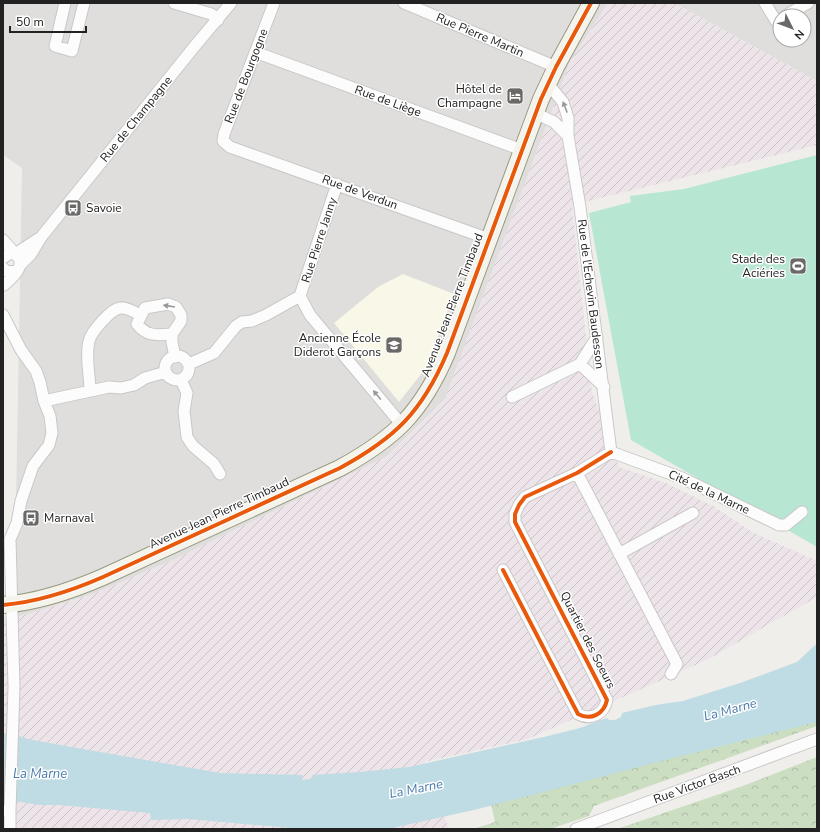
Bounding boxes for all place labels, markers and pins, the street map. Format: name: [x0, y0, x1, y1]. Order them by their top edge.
place label: Hôtel de Champagne: [437, 81, 502, 111]
hotel icon: Hôtel de Champagne: [505, 86, 525, 106]
bus stop icon: Savoie: [63, 198, 83, 218]
place label: Savoie: [86, 200, 122, 216]
place label: Stade des Aciéries: [731, 251, 785, 281]
sports icon: Stade des Aciéries: [788, 256, 808, 276]
place label: Ancienne École Diderot Garçons: [294, 330, 381, 360]
school or university icon: Ancienne École Diderot Garçons: [384, 335, 404, 355]
bus stop icon: Marnaval: [21, 508, 41, 528]
place label: Marnaval: [44, 510, 94, 526]

